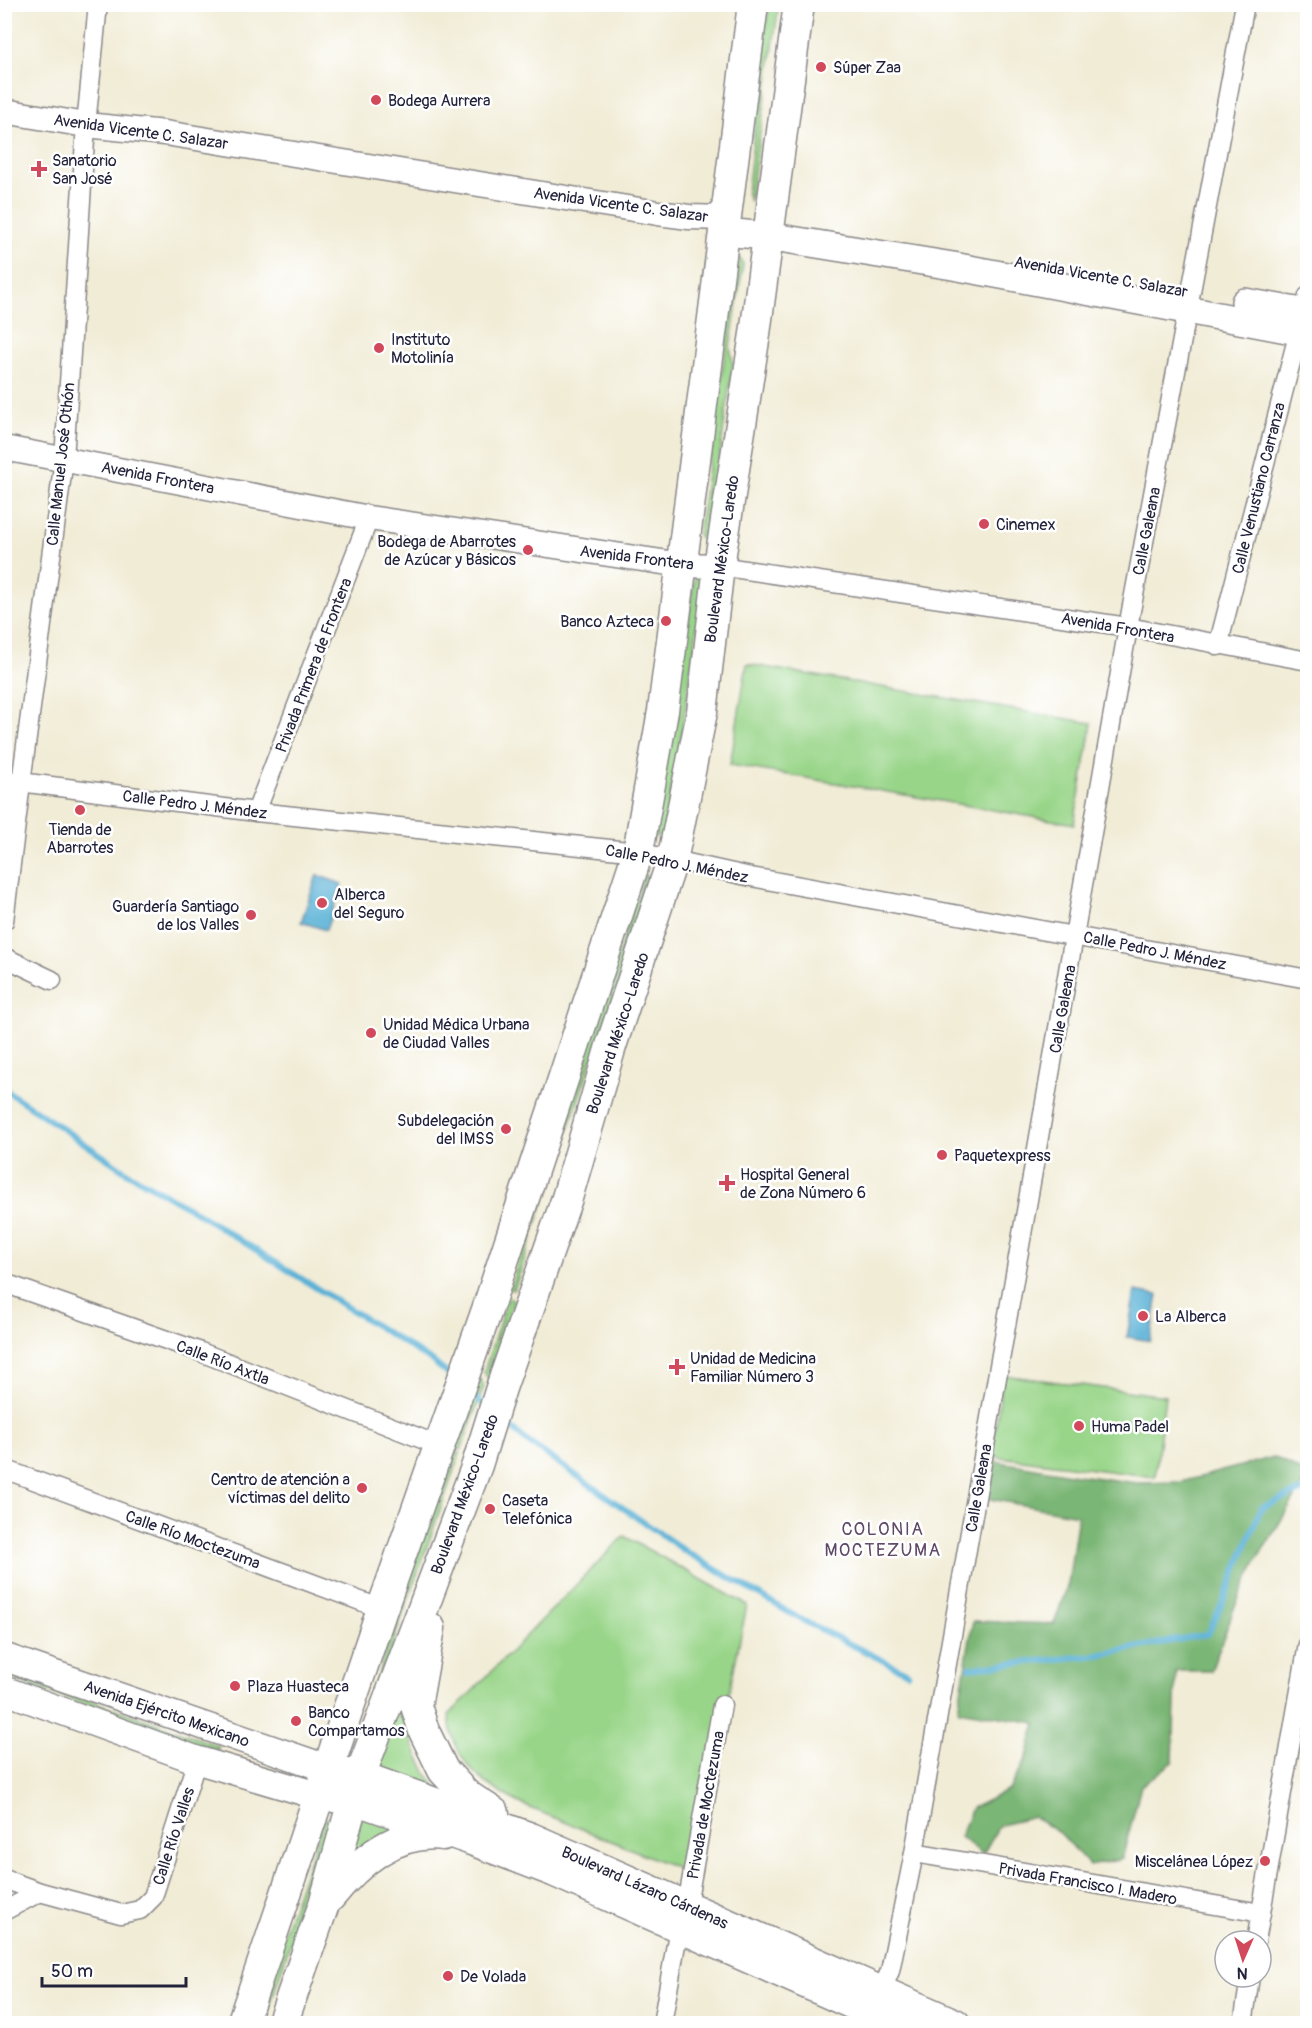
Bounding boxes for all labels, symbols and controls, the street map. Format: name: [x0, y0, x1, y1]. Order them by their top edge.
place label: Súper Zaa: [833, 58, 901, 78]
marker: Súper Zaa: [814, 60, 828, 74]
place label: Bodega Aurrera: [388, 91, 490, 111]
marker: Bodega Aurrera: [369, 93, 383, 107]
street label: Avenida Vicente C. Salazar: [52, 110, 230, 154]
place label: Sanatorio San José: [52, 151, 117, 189]
marker: Sanatorio San José: [30, 160, 48, 178]
street label: Avenida Vicente C. Salazar: [532, 183, 710, 227]
street label: Avenida Vicente C. Salazar: [1012, 252, 1190, 302]
place label: Instituto Motolinía: [391, 330, 454, 368]
marker: Instituto Motolinía: [372, 341, 386, 355]
street label: Calle Manuel José Othón: [42, 381, 80, 547]
street label: Calle Venustiano Carranza: [1228, 400, 1290, 576]
street label: Avenida Frontera: [100, 457, 216, 499]
street label: Boulevard México-Laredo: [700, 474, 744, 644]
street label: Calle Galeana: [1129, 485, 1165, 577]
place label: Cinemex: [996, 515, 1055, 535]
marker: Cinemex: [977, 517, 991, 531]
place label: Bodega de Abarrotes de Azúcar y Básicos: [377, 532, 516, 570]
street label: Avenida Frontera: [579, 541, 695, 575]
marker: Bodega de Abarrotes de Azúcar y Básicos: [521, 543, 535, 557]
street label: Privada Primera de Frontera: [271, 575, 357, 756]
street label: Avenida Frontera: [1060, 608, 1176, 648]
place label: Banco Azteca: [560, 612, 654, 632]
marker: Banco Azteca: [659, 614, 673, 628]
street label: Calle Pedro J. Méndez: [121, 786, 268, 824]
marker: Tienda de Abarrotes: [73, 803, 87, 817]
place label: Tienda de Abarrotes: [47, 820, 113, 858]
street label: Calle Pedro J. Méndez: [604, 840, 750, 888]
place label: Alberca del Seguro: [334, 885, 405, 923]
marker: Alberca del Seguro: [315, 896, 329, 910]
place label: Guardería Santiago de los Valles: [112, 897, 239, 935]
marker: Guardería Santiago de los Valles: [244, 908, 258, 922]
street label: Calle Pedro J. Méndez: [1082, 927, 1228, 975]
street label: Boulevard México-Laredo: [582, 949, 654, 1117]
street label: Calle Galeana: [1045, 963, 1081, 1055]
place label: Unidad Médica Urbana de Ciudad Valles: [383, 1015, 529, 1053]
marker: Unidad Médica Urbana de Ciudad Valles: [364, 1026, 378, 1040]
place label: Subdelegación del IMSS: [397, 1111, 494, 1149]
marker: Subdelegación del IMSS: [499, 1122, 513, 1136]
place label: Paquetexpress: [954, 1146, 1051, 1166]
marker: Paquetexpress: [935, 1148, 949, 1162]
place label: Hospital General de Zona Número 6: [740, 1165, 866, 1203]
marker: Hospital General de Zona Número 6: [718, 1174, 736, 1192]
place label: La Alberca: [1155, 1307, 1226, 1327]
marker: La Alberca: [1136, 1309, 1150, 1323]
street label: Calle Río Axtla: [173, 1336, 272, 1390]
place label: Unidad de Medicina Familiar Número 3: [690, 1349, 816, 1387]
marker: Unidad de Medicina Familiar Número 3: [668, 1358, 686, 1376]
street label: Boulevard México-Laredo: [427, 1411, 503, 1577]
place label: Huma Padel: [1091, 1417, 1169, 1437]
marker: Huma Padel: [1072, 1419, 1086, 1433]
street label: Calle Galeana: [961, 1442, 997, 1534]
place label: Centro de atención a víctimas del delito: [211, 1470, 350, 1508]
marker: Centro de atención a víctimas del delito: [355, 1481, 369, 1495]
place label: Caseta Telefónica: [502, 1491, 572, 1529]
marker: Caseta Telefónica: [483, 1502, 497, 1516]
street label: Calle Río Moctezuma: [122, 1506, 263, 1574]
district label: COLONIA MOCTEZUMA: [824, 1518, 942, 1562]
street label: Avenida Ejército Mexicano: [81, 1676, 253, 1752]
place label: Plaza Huasteca: [247, 1677, 349, 1697]
marker: Plaza Huasteca: [228, 1679, 242, 1693]
place label: Banco Compartamos: [308, 1703, 405, 1741]
marker: Banco Compartamos: [289, 1714, 303, 1728]
street label: Privada de Moctezuma: [683, 1729, 729, 1881]
street label: Calle Río Valles: [149, 1785, 199, 1888]
street label: Boulevard Lázaro Cárdenas: [558, 1842, 731, 1934]
place label: Miscelánea López: [1135, 1852, 1253, 1872]
marker: Miscelánea López: [1258, 1854, 1272, 1868]
street label: Privada Francisco I. Madero: [997, 1858, 1179, 1910]
north arrow: [1213, 1929, 1273, 1989]
scale bar: [42, 1950, 186, 1988]
text: 50 m: [51, 1960, 93, 1983]
text: N: [1236, 1963, 1248, 1983]
place label: De Volada: [460, 1967, 526, 1987]
marker: De Volada: [441, 1969, 455, 1983]

